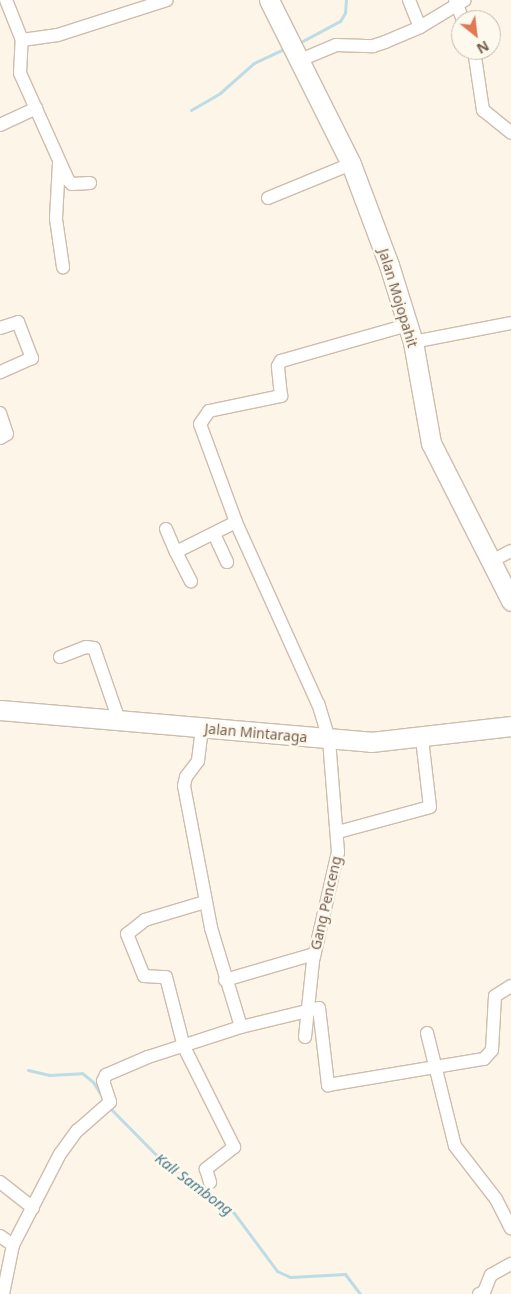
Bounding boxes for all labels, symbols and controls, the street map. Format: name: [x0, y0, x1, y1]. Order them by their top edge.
north arrow: [451, 10, 501, 60]
text: N: [473, 37, 493, 59]
street label: Jalan Mojopahit: [375, 247, 421, 349]
street label: Jalan Mintaraga: [204, 720, 308, 746]
street label: Gang Penceng: [307, 854, 345, 952]
water label: Kali Sambong: [152, 1149, 236, 1219]

